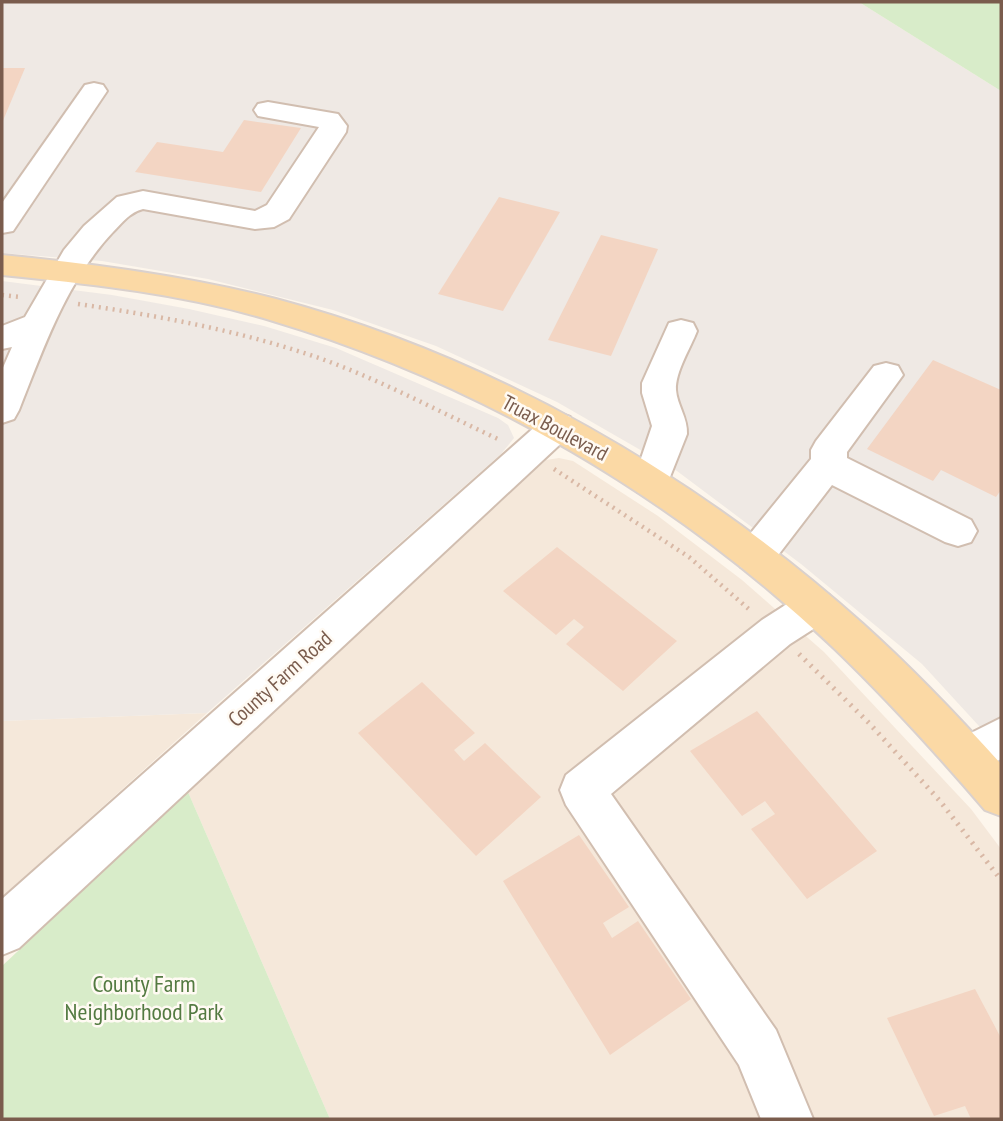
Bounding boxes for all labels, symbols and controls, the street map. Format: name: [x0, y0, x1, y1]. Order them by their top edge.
street label: Truax Boulevard: [498, 388, 613, 467]
street label: County Farm Road: [222, 625, 337, 732]
park label: County Farm Neighborhood Park: [65, 968, 224, 1027]

